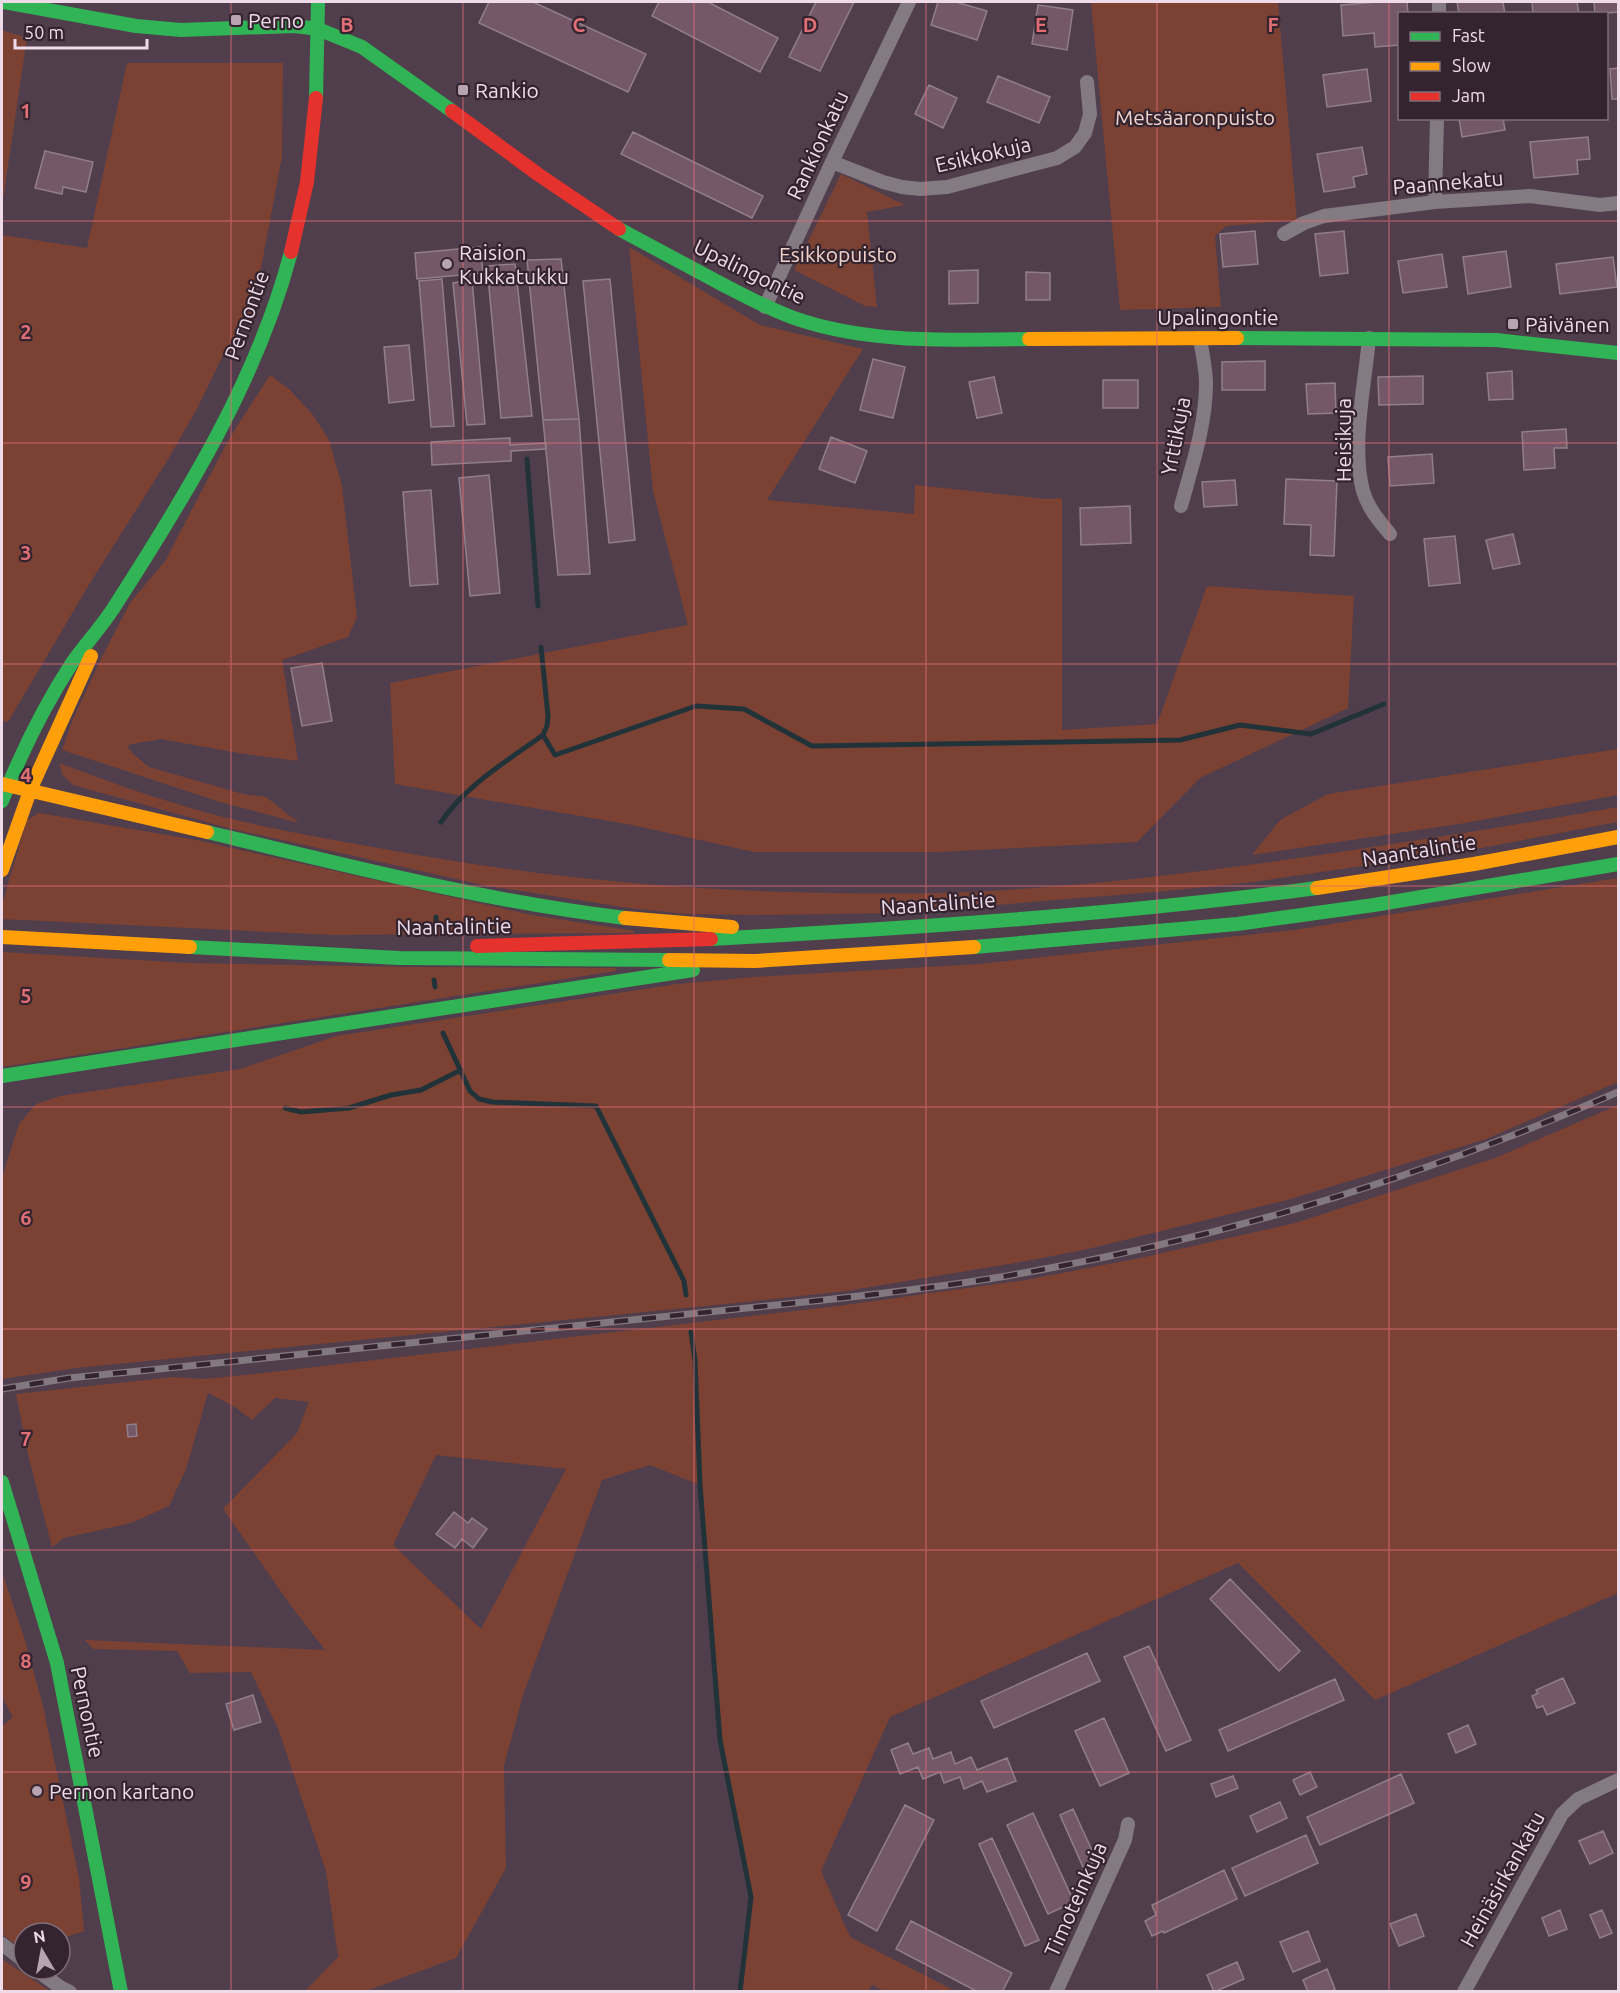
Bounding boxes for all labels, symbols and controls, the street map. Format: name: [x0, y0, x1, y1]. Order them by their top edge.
place label: Perno: [248, 8, 304, 32]
scale bar: [15, 12, 147, 50]
legend: [1398, 12, 1608, 120]
marker: Perno: [229, 13, 243, 27]
text: B: [340, 13, 354, 36]
text: C: [573, 13, 586, 36]
text: D: [803, 13, 817, 36]
text: E: [1035, 13, 1047, 36]
text: F: [1267, 13, 1279, 36]
text: 50 m: [24, 22, 64, 42]
text: Fast: [1452, 25, 1485, 45]
text: Slow: [1452, 55, 1491, 75]
place label: Rankio: [475, 78, 539, 102]
marker: Rankio: [456, 83, 470, 97]
text: Jam: [1452, 85, 1486, 105]
street label: Rankionkatu: [781, 87, 853, 203]
text: 1: [20, 99, 32, 122]
park label: Metsäaronpuisto: [1115, 105, 1275, 129]
street label: Esikkokuja: [933, 131, 1033, 177]
street label: Paannekatu: [1392, 165, 1504, 199]
street label: Upalingontie: [690, 234, 810, 308]
place label: Raision Kukkatukku: [459, 240, 569, 288]
park label: Esikkopuisto: [779, 242, 897, 266]
marker: Raision Kukkatukku: [440, 257, 454, 271]
street label: Pernontie: [219, 267, 273, 363]
street label: Upalingontie: [1157, 305, 1279, 329]
place label: Päivänen: [1525, 312, 1610, 336]
marker: Päivänen: [1506, 317, 1520, 331]
text: 2: [20, 320, 32, 343]
street label: Yrttikuja: [1156, 395, 1194, 477]
street label: Heisikuja: [1331, 398, 1355, 482]
text: 3: [20, 541, 32, 564]
text: 4: [20, 763, 32, 786]
street label: Naantalintie: [1360, 829, 1478, 871]
street label: Naantalintie: [880, 887, 996, 919]
street label: Naantalintie: [396, 913, 512, 939]
text: 5: [20, 984, 32, 1007]
text: 6: [20, 1206, 32, 1229]
text: 7: [20, 1427, 32, 1450]
text: 8: [20, 1649, 32, 1672]
street label: Pernontie: [67, 1664, 109, 1760]
place label: Pernon kartano: [49, 1779, 194, 1803]
marker: Pernon kartano: [30, 1784, 44, 1798]
street label: Heinäsirkankatu: [1455, 1807, 1549, 1951]
street label: Timoteinkuja: [1039, 1838, 1111, 1960]
text: 9: [20, 1870, 32, 1893]
north arrow: [12, 1921, 72, 1981]
text: N: [32, 1926, 47, 1946]

